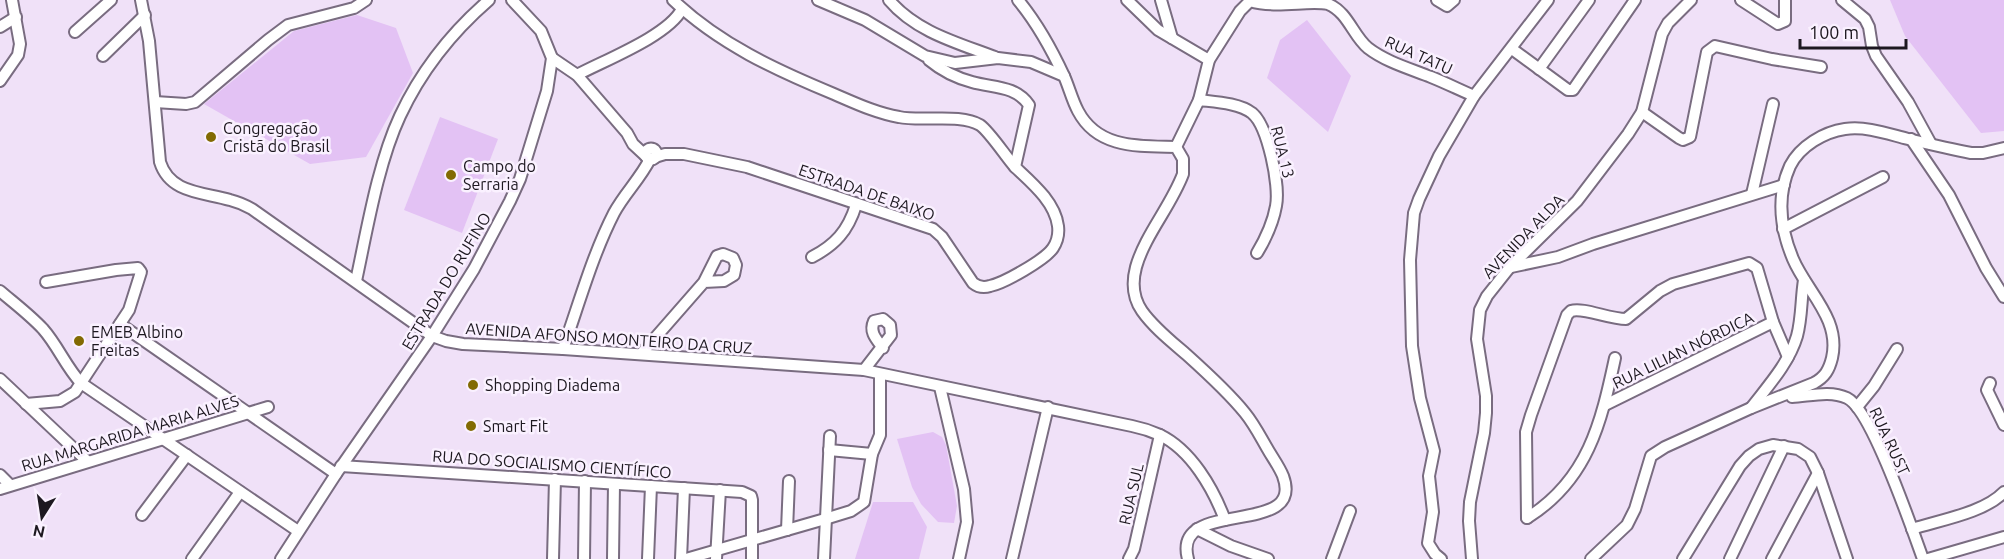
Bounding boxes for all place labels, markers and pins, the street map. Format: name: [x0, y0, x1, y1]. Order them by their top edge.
place label: Congregação Cristã do Brasil: [223, 119, 330, 155]
marker: Congregação Cristã do Brasil: [204, 130, 218, 144]
place label: Campo do Serraria: [463, 157, 536, 193]
marker: Campo do Serraria: [444, 168, 458, 182]
place label: EMEB Albino Freitas: [91, 323, 183, 359]
marker: EMEB Albino Freitas: [72, 334, 86, 348]
place label: Shopping Diadema: [485, 376, 620, 394]
marker: Shopping Diadema: [466, 378, 480, 392]
place label: Smart Fit: [483, 417, 549, 435]
marker: Smart Fit: [464, 419, 478, 433]

